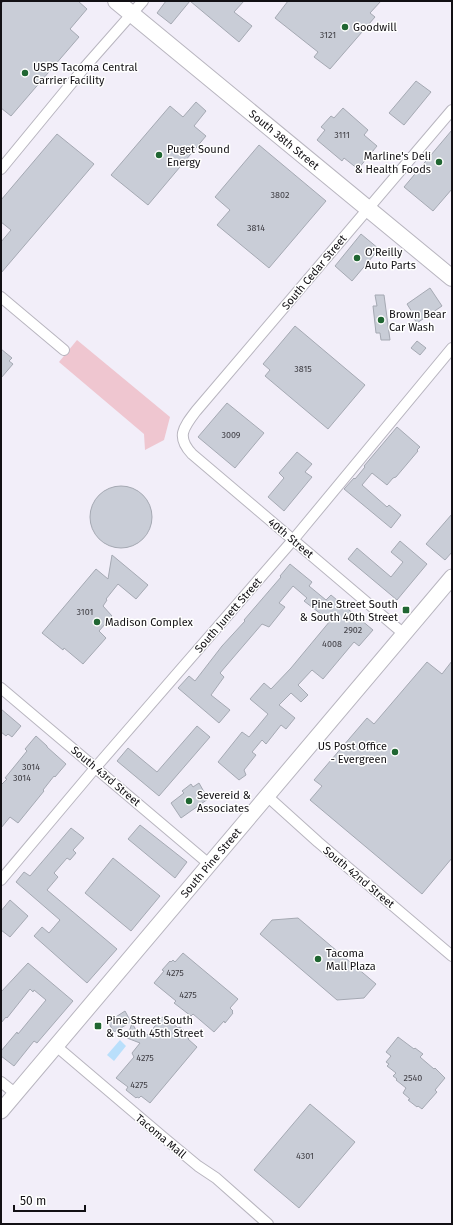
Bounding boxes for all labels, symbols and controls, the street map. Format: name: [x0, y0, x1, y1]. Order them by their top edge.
place label: Goodwill: [353, 21, 397, 34]
marker: Goodwill: [340, 22, 350, 32]
house number: 3121: [320, 30, 336, 40]
place label: USPS Tacoma Central Carrier Facility: [33, 61, 138, 87]
marker: USPS Tacoma Central Carrier Facility: [20, 68, 30, 78]
street label: South 38th Street: [246, 107, 322, 173]
house number: 3111: [334, 130, 350, 140]
place label: Puget Sound Energy: [167, 143, 230, 169]
marker: Puget Sound Energy: [154, 150, 164, 160]
place label: Marline's Deli & Health Foods: [355, 150, 431, 176]
marker: Marline's Deli & Health Foods: [434, 157, 444, 167]
house number: 3802: [271, 190, 289, 200]
house number: 3814: [247, 223, 265, 233]
street label: South Cedar Street: [279, 232, 349, 312]
place label: O'Reilly Auto Parts: [365, 246, 416, 272]
marker: O'Reilly Auto Parts: [352, 253, 362, 263]
place label: Brown Bear Car Wash: [389, 308, 447, 334]
marker: Brown Bear Car Wash: [376, 315, 386, 325]
house number: 3815: [294, 364, 312, 374]
house number: 3009: [221, 430, 241, 440]
street label: 40th Street: [265, 516, 316, 561]
street label: South Junett Street: [192, 575, 264, 655]
place label: Pine Street South & South 40th Street: [300, 598, 398, 624]
marker: Pine Street South & South 40th Street: [401, 605, 411, 615]
house number: 3101: [77, 607, 93, 617]
place label: Madison Complex: [105, 616, 194, 629]
marker: Madison Complex: [92, 617, 102, 627]
house number: 2902: [344, 625, 362, 635]
house number: 4008: [322, 639, 342, 649]
place label: US Post Office - Evergreen: [318, 740, 387, 766]
street label: South 43rd Street: [68, 744, 143, 809]
marker: US Post Office - Evergreen: [390, 747, 400, 757]
house number: 3014: [22, 762, 40, 772]
house number: 3014: [13, 773, 31, 783]
place label: Severeid & Associates: [197, 789, 251, 815]
marker: Severeid & Associates: [184, 796, 194, 806]
street label: South Pine Street: [178, 826, 244, 900]
street label: South 42nd Street: [320, 844, 397, 911]
place label: Tacoma Mall Plaza: [326, 947, 376, 973]
marker: Tacoma Mall Plaza: [313, 954, 323, 964]
house number: 4275: [166, 968, 184, 978]
house number: 4275: [179, 990, 197, 1000]
place label: Pine Street South & South 45th Street: [106, 1014, 203, 1040]
marker: Pine Street South & South 45th Street: [93, 1021, 103, 1031]
house number: 4275: [136, 1053, 154, 1063]
house number: 2540: [404, 1073, 422, 1083]
house number: 4275: [130, 1080, 148, 1090]
street label: Tacoma Mall: [133, 1112, 189, 1161]
house number: 4301: [296, 1151, 314, 1161]
scale bar: [14, 1187, 85, 1213]
text: 50 m: [20, 1194, 46, 1208]

